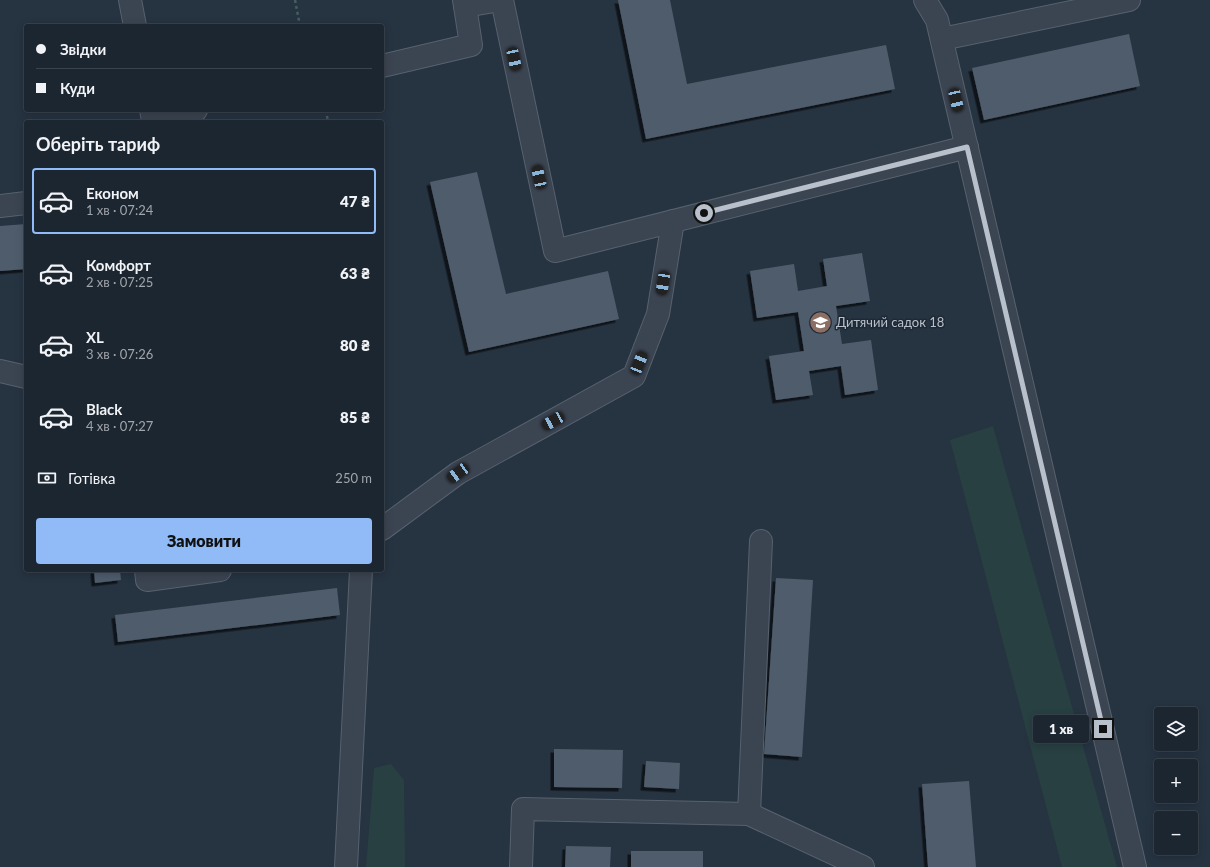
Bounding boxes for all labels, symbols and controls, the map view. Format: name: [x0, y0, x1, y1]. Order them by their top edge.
text: Звідки: [60, 40, 106, 58]
car: [506, 46, 522, 72]
text: Куди: [60, 79, 95, 97]
car: [947, 87, 965, 113]
text: Оберіть тариф: [36, 133, 160, 155]
car: [531, 164, 547, 190]
icon: car: [38, 183, 74, 219]
text: Економ: [86, 184, 139, 202]
text: 47 ₴: [340, 192, 370, 210]
text: 1 хв · 07:24: [86, 202, 153, 218]
route start: [695, 204, 713, 222]
icon: car: [38, 255, 74, 291]
text: Комфорт: [86, 256, 151, 274]
text: 63 ₴: [340, 264, 370, 282]
car: [655, 270, 671, 296]
text: 2 хв · 07:25: [86, 274, 153, 290]
school or university icon: Дитячий садок 18: [807, 309, 833, 335]
place label: Дитячий садок 18: [836, 314, 944, 330]
icon: car: [38, 327, 74, 363]
text: XL: [86, 328, 104, 346]
text: 80 ₴: [340, 336, 370, 354]
text: 3 хв · 07:26: [86, 346, 153, 362]
car: [629, 350, 649, 376]
icon: car: [38, 399, 74, 435]
text: Black: [86, 400, 122, 418]
text: 85 ₴: [340, 408, 370, 426]
car: [540, 410, 566, 432]
text: 4 хв · 07:27: [86, 418, 153, 434]
car: [445, 461, 471, 485]
icon: cash: [36, 467, 58, 489]
text: Готівка: [68, 469, 116, 487]
text: 250 m: [335, 470, 372, 486]
button: Замовити: [36, 518, 372, 564]
map controls: [1154, 707, 1198, 855]
button: layers: [1154, 707, 1198, 751]
callout: 1 хв: [1033, 715, 1089, 743]
route end: [1094, 720, 1112, 738]
text: 1 хв: [1049, 721, 1073, 737]
button: +: [1154, 759, 1198, 803]
button: −: [1154, 811, 1198, 855]

